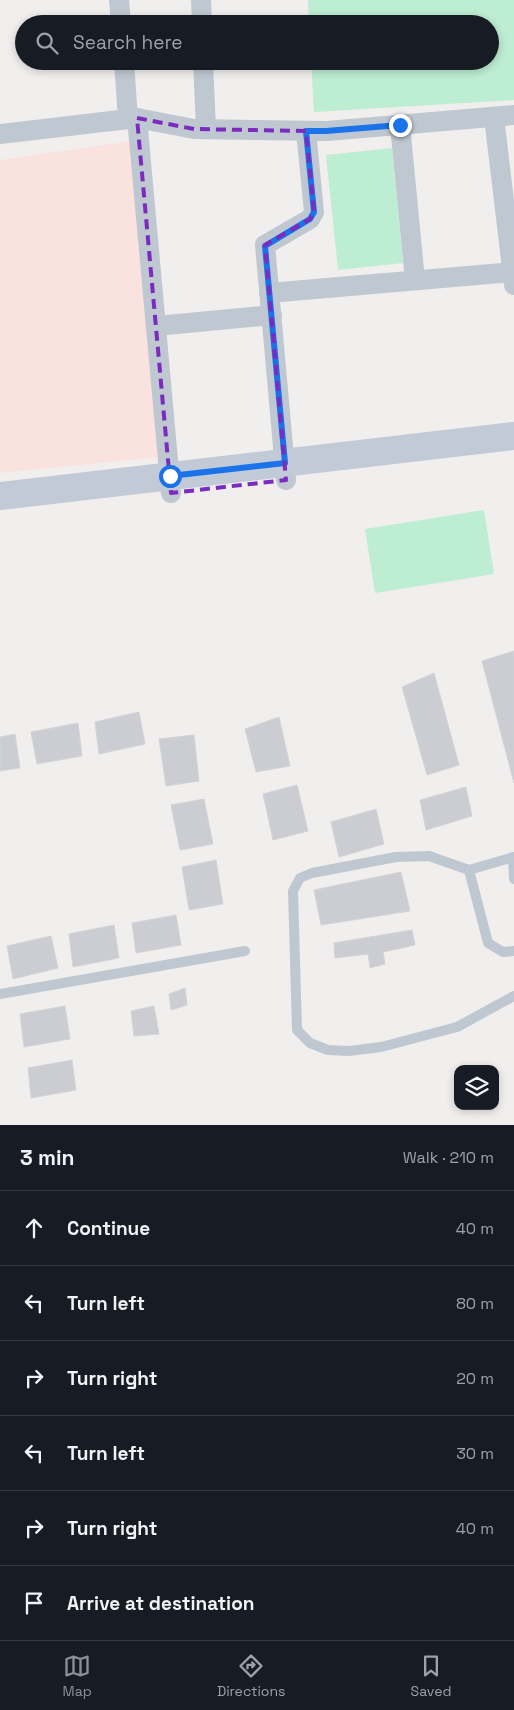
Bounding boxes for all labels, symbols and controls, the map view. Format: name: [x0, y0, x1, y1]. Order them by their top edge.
search box: [15, 15, 499, 70]
icon: search: [33, 29, 61, 57]
text: Search here: [73, 30, 183, 55]
route end: [389, 114, 412, 137]
route start: [159, 465, 182, 488]
map controls: [454, 1065, 499, 1110]
button: layers: [454, 1065, 499, 1110]
text: 3 min: [20, 1144, 75, 1171]
text: Walk · 210 m: [403, 1147, 494, 1168]
icon: ahead: [20, 1214, 48, 1242]
text: Continue: [67, 1216, 150, 1241]
text: 40 m: [456, 1218, 494, 1239]
icon: left: [20, 1289, 48, 1317]
text: Turn left: [67, 1291, 145, 1316]
text: 80 m: [456, 1293, 494, 1314]
icon: right: [20, 1364, 48, 1392]
text: Turn right: [67, 1366, 157, 1391]
text: 20 m: [456, 1368, 494, 1389]
icon: left: [20, 1439, 48, 1467]
text: Turn left: [67, 1441, 145, 1466]
text: 30 m: [456, 1443, 494, 1464]
icon: right: [20, 1514, 48, 1542]
text: Turn right: [67, 1516, 157, 1541]
text: 40 m: [456, 1518, 494, 1539]
icon: arrive: [20, 1589, 48, 1617]
text: Arrive at destination: [67, 1591, 255, 1616]
tab: Map: [63, 1652, 92, 1700]
tab: Directions: [217, 1652, 285, 1700]
tab: Saved: [411, 1652, 451, 1700]

